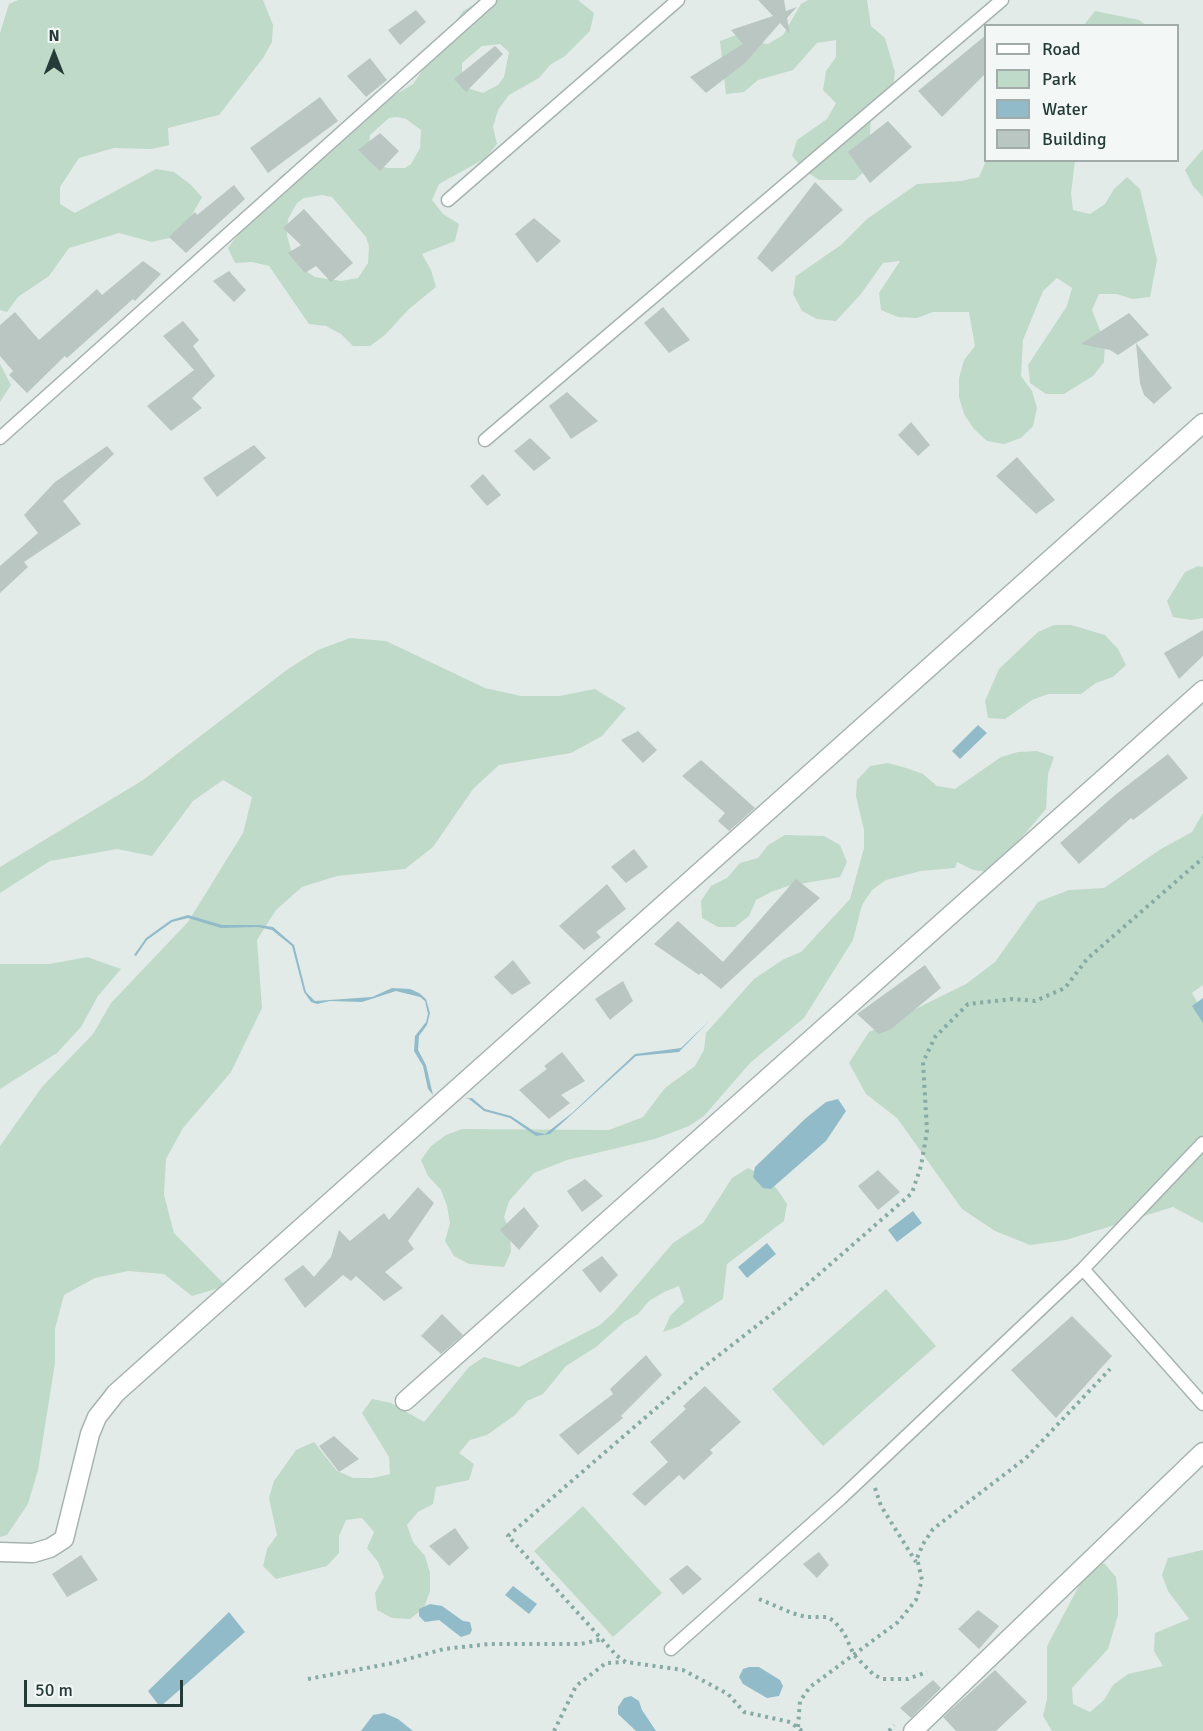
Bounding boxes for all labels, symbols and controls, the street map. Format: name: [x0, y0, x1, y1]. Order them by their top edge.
north arrow: [24, 24, 84, 84]
legend: [984, 24, 1179, 162]
text: N: [48, 26, 60, 46]
text: Road: [1042, 38, 1081, 60]
text: Park: [1042, 68, 1077, 90]
text: Water: [1042, 98, 1087, 120]
text: Building: [1042, 128, 1106, 150]
scale bar: [27, 1668, 186, 1706]
text: 50 m: [35, 1679, 73, 1701]

